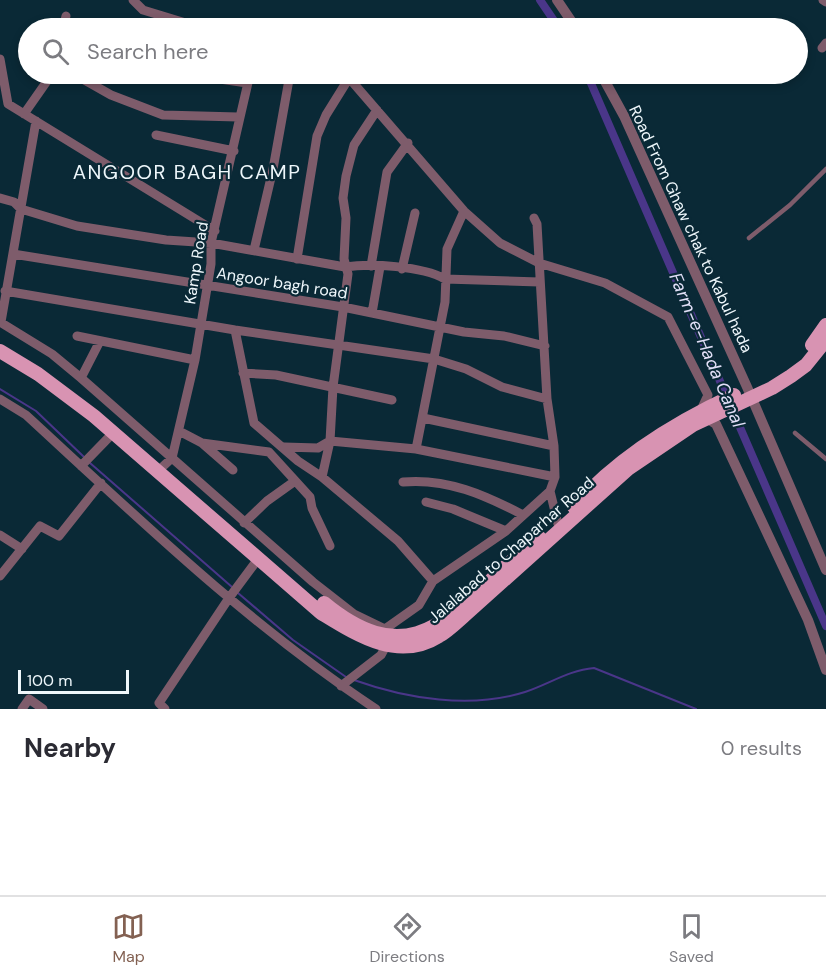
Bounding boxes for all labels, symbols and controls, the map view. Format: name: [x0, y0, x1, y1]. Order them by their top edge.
search box: [18, 18, 808, 84]
icon: search: [39, 35, 72, 68]
text: Search here: [87, 37, 208, 66]
street label: Road From Ghaw chak to Kabul hada: [624, 102, 758, 356]
district label: ANGOOR BAGH CAMP: [73, 159, 301, 185]
street label: Kamp Road: [179, 220, 213, 306]
street label: Angoor bagh road: [215, 262, 349, 304]
water label: Farm-e-Hada Canal: [664, 269, 751, 432]
street label: Jalalabad to Chaparhar Road: [424, 472, 598, 628]
scale bar: [18, 667, 129, 694]
text: 100 m: [27, 670, 72, 691]
text: Nearby: [24, 731, 116, 765]
text: 0 results: [721, 735, 802, 761]
tab: Map: [112, 910, 145, 967]
tab: Directions: [369, 910, 445, 967]
tab: Saved: [669, 910, 714, 967]

